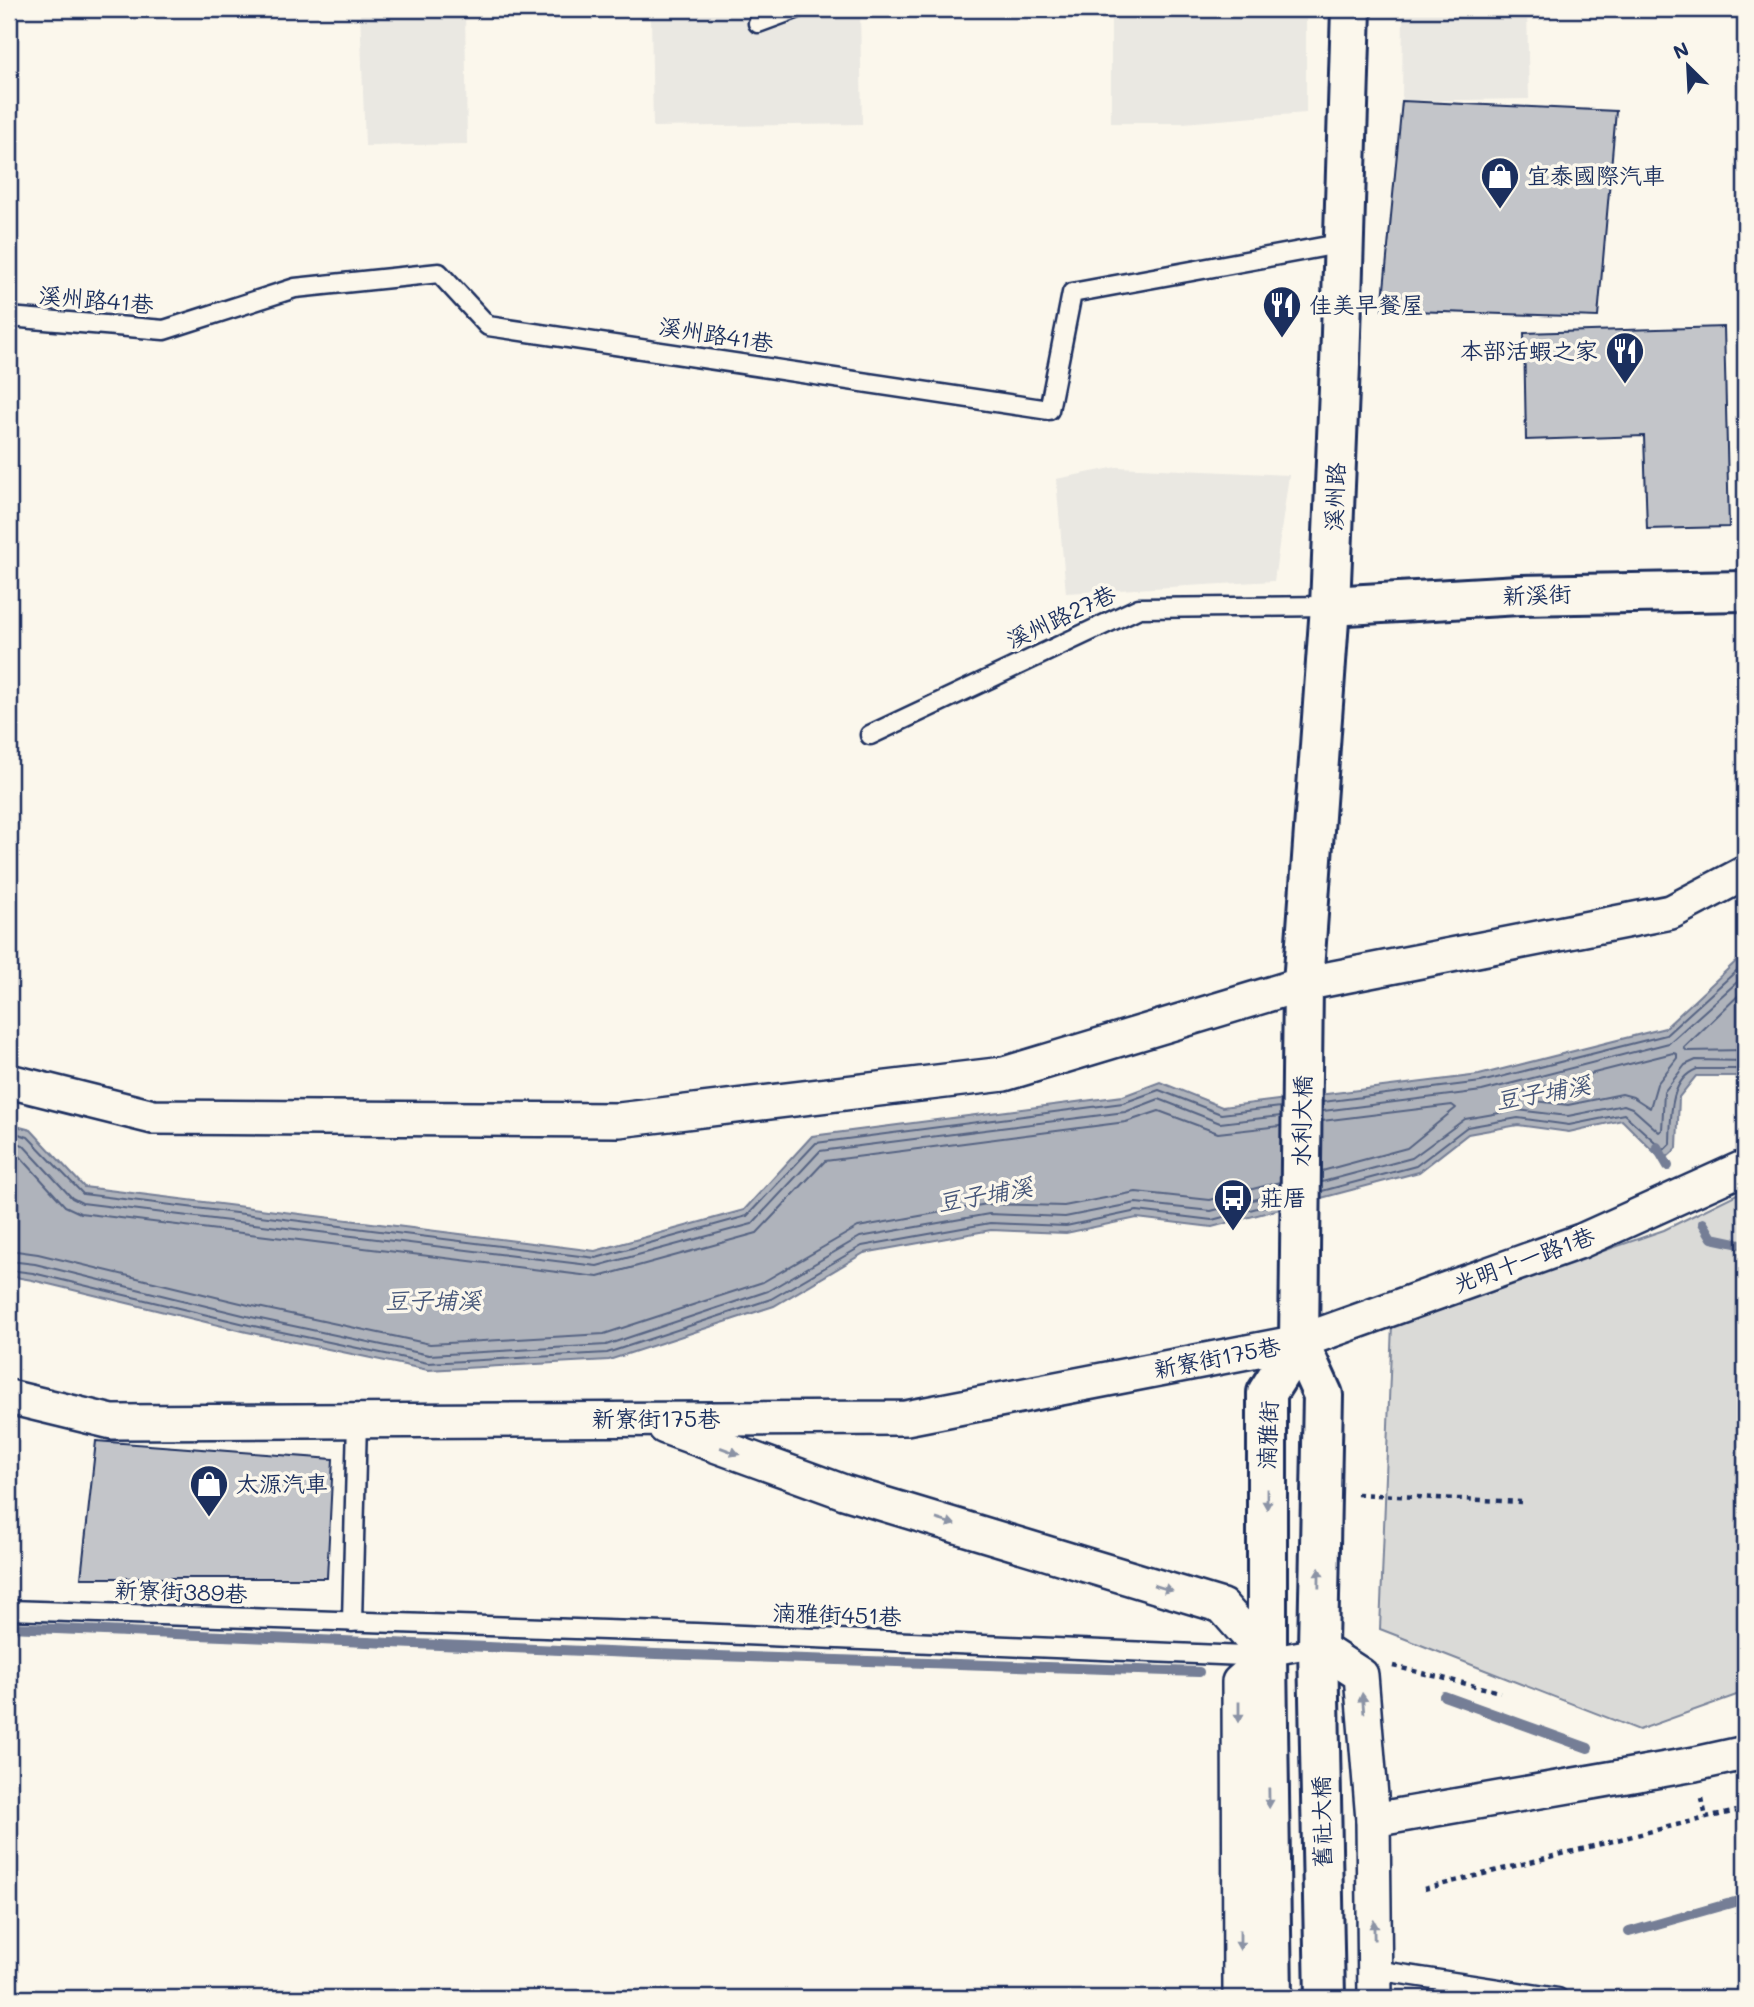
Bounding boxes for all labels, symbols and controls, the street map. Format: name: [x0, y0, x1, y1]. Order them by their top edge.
north arrow: [1652, 32, 1722, 102]
text: N: [1669, 36, 1693, 64]
shop icon: 宜泰國際汽車: [1479, 155, 1521, 210]
place label: 宜泰國際汽車: [1527, 160, 1665, 190]
street label: 溪州路41巷: [37, 279, 156, 319]
restaurant icon: 佳美早餐屋: [1261, 284, 1303, 339]
place label: 佳美早餐屋: [1309, 289, 1424, 319]
street label: 溪州路41巷: [657, 310, 777, 358]
restaurant icon: 本部活蝦之家: [1604, 330, 1646, 385]
place label: 本部活蝦之家: [1460, 335, 1598, 365]
street label: 溪州路: [1318, 462, 1350, 532]
street label: 溪州路27巷: [1001, 577, 1121, 655]
street label: 新溪街: [1502, 578, 1572, 610]
water label: 豆子埔溪: [1493, 1068, 1595, 1115]
street label: 水利大橋: [1285, 1075, 1317, 1167]
water label: 豆子埔溪: [935, 1170, 1037, 1217]
bus stop icon: 莊厝: [1212, 1177, 1254, 1232]
place label: 莊厝: [1260, 1182, 1306, 1212]
street label: 光明十一路1巷: [1449, 1219, 1599, 1299]
water label: 豆子埔溪: [385, 1284, 483, 1315]
street label: 新寮街175巷: [1151, 1330, 1284, 1384]
street label: 湳雅街: [1251, 1400, 1283, 1470]
street label: 新寮街175巷: [592, 1403, 721, 1433]
one-way arrow: [719, 1446, 740, 1457]
shop icon: 太源汽車: [188, 1463, 230, 1518]
place label: 太源汽車: [236, 1468, 328, 1498]
one-way arrow: [1261, 1489, 1273, 1511]
one-way arrow: [935, 1518, 956, 1528]
one-way arrow: [1314, 1567, 1325, 1589]
street label: 新寮街389巷: [114, 1574, 249, 1608]
one-way arrow: [1153, 1584, 1174, 1594]
street label: 湳雅街451巷: [772, 1597, 903, 1631]
one-way arrow: [1357, 1692, 1368, 1714]
one-way arrow: [1233, 1701, 1245, 1723]
street label: 舊社大橋: [1305, 1776, 1337, 1868]
one-way arrow: [1263, 1788, 1275, 1810]
one-way arrow: [1368, 1919, 1380, 1941]
one-way arrow: [1234, 1929, 1246, 1951]

